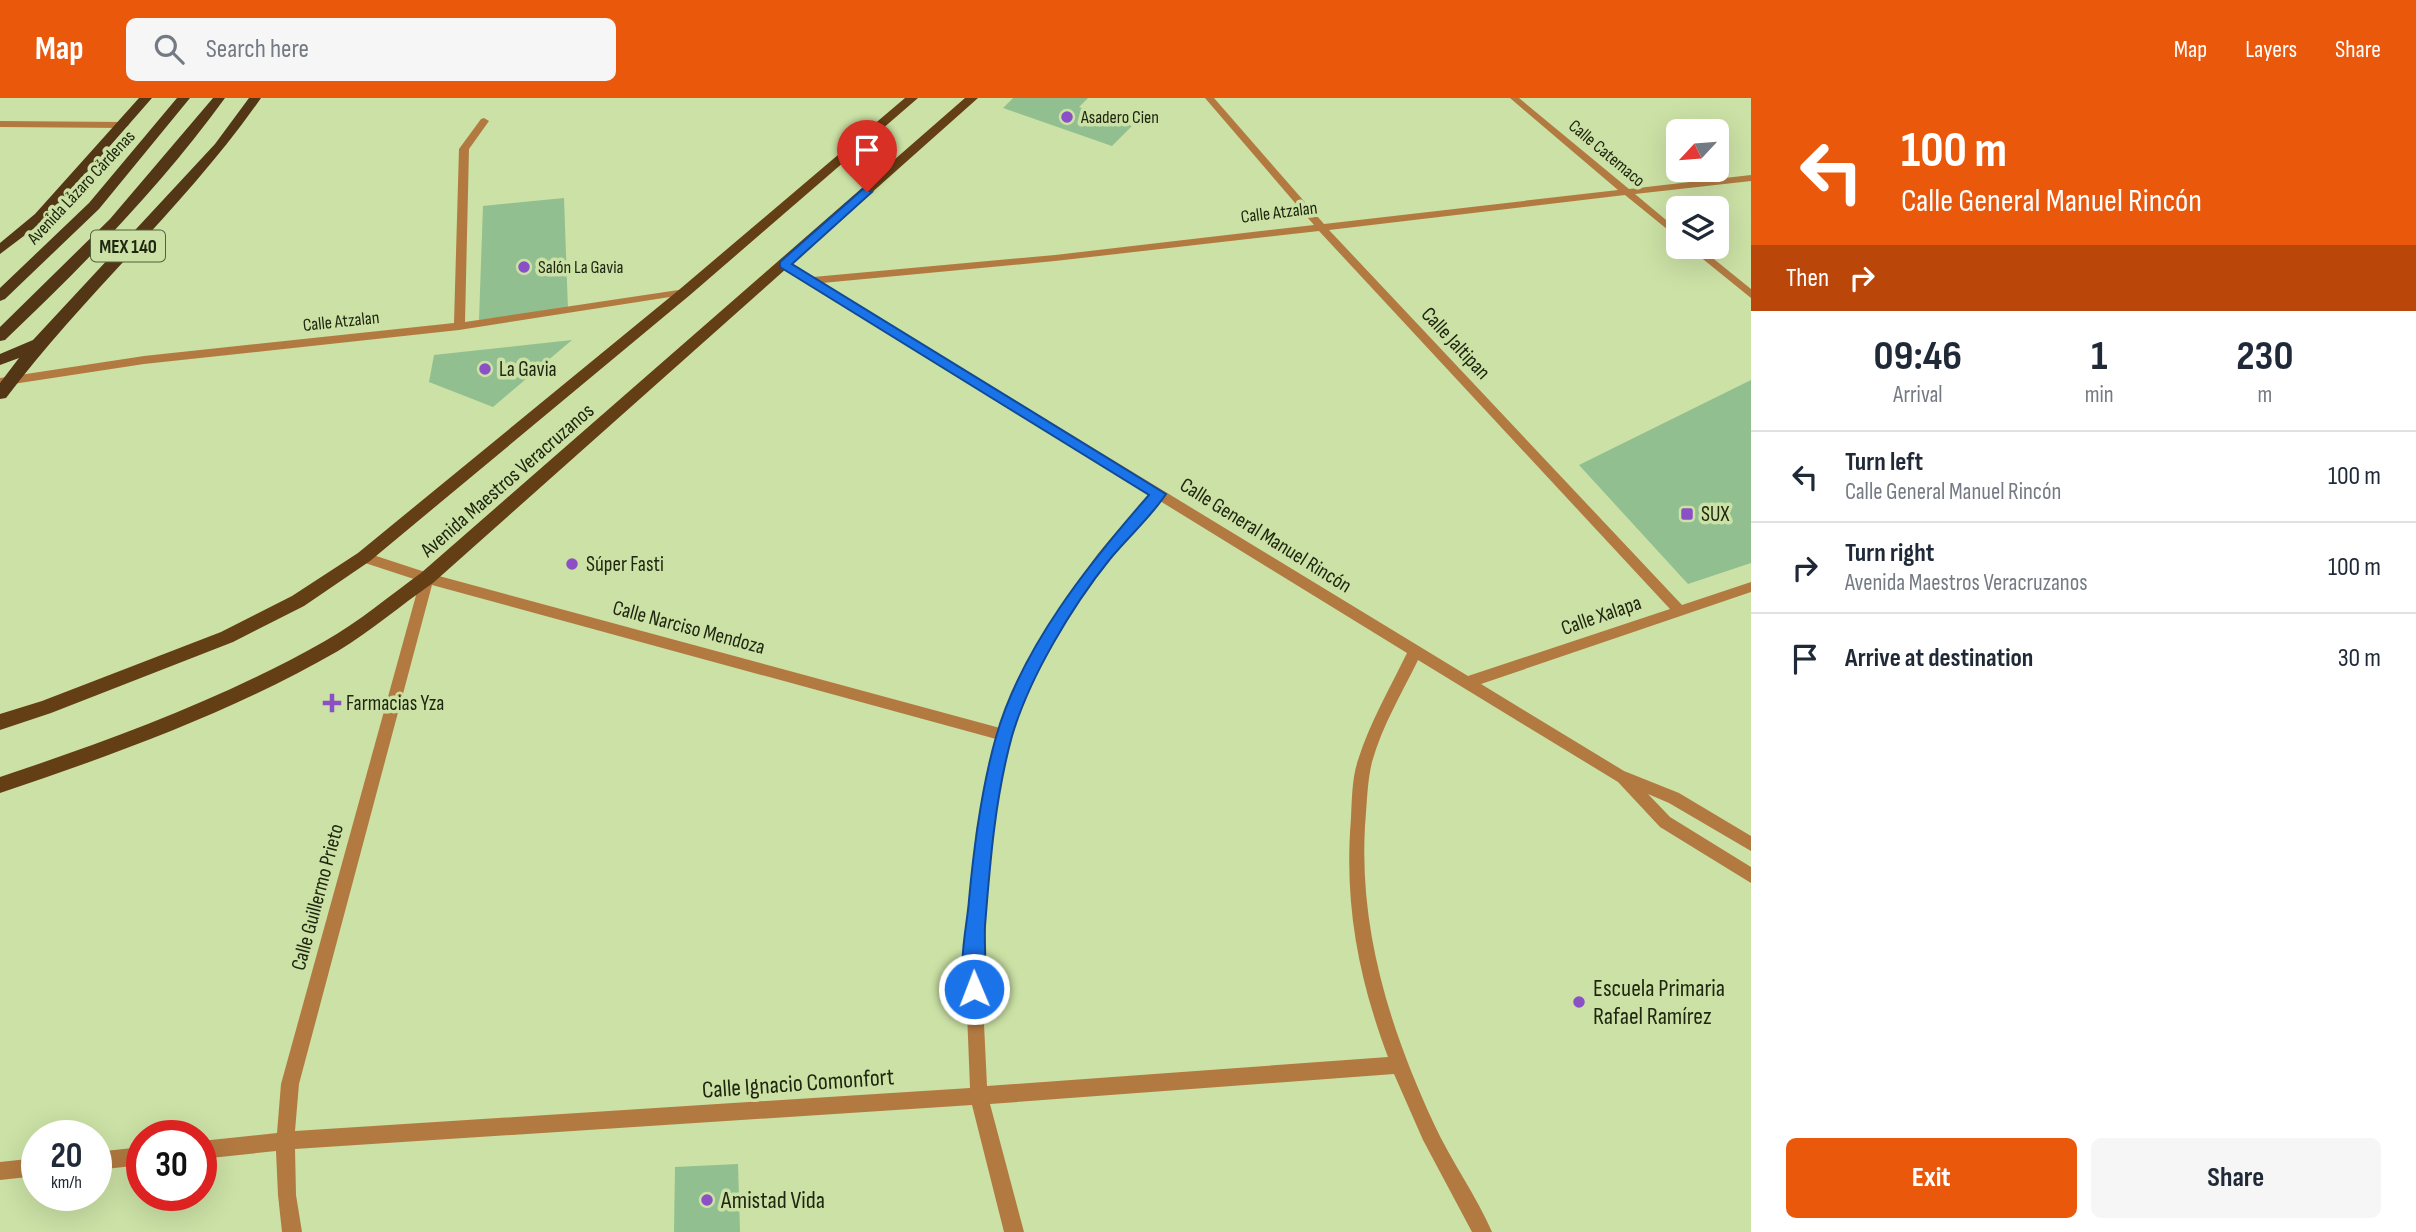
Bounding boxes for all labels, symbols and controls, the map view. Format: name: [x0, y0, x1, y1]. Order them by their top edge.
search box: [126, 18, 616, 81]
text: Map: [35, 29, 84, 69]
icon: search: [150, 30, 188, 68]
text: Search here: [206, 34, 309, 65]
text: Map: [2174, 35, 2207, 64]
text: Layers: [2245, 35, 2297, 64]
text: Share: [2335, 35, 2381, 64]
place label: Asadero Cien: [1080, 107, 1159, 128]
marker: Asadero Cien: [1059, 109, 1075, 125]
street label: Calle Catemaco: [1564, 115, 1649, 191]
north arrow: [1666, 119, 1729, 182]
map controls: [1666, 119, 1729, 259]
pin: [837, 120, 897, 192]
text: 100 m: [1901, 122, 2007, 181]
street label: Avenida Lázaro Cárdenas: [22, 126, 140, 249]
icon: left: [1786, 126, 1877, 217]
icon: arrive: [848, 131, 886, 169]
text: Calle General Manuel Rincón: [1901, 182, 2202, 221]
button: layers: [1666, 196, 1729, 259]
street label: Calle Atzalan: [1240, 197, 1318, 228]
road number: MEX 140: [91, 230, 165, 262]
place label: Salón La Gavia: [538, 257, 623, 278]
marker: Salón La Gavia: [516, 259, 532, 275]
icon: right: [1843, 259, 1881, 297]
text: Then: [1786, 263, 1829, 294]
street label: Calle Jaltipan: [1416, 302, 1495, 385]
street label: Calle Atzalan: [302, 307, 380, 336]
text: 09:46: [1874, 331, 1962, 382]
text: 1: [2091, 331, 2107, 382]
text: 230: [2236, 331, 2293, 382]
place label: La Gavia: [499, 357, 557, 382]
marker: La Gavia: [477, 361, 493, 377]
text: Arrival: [1893, 381, 1943, 409]
text: min: [2085, 381, 2114, 409]
text: m: [2257, 381, 2272, 409]
street label: Avenida Maestros Veracruzanos: [415, 398, 599, 563]
text: Turn left: [1845, 447, 1923, 478]
icon: left: [1786, 458, 1824, 496]
text: 100 m: [2328, 461, 2381, 492]
street label: Calle General Manuel Rincón: [1175, 472, 1356, 598]
text: Calle General Manuel Rincón: [1845, 478, 2061, 506]
place label: SUX: [1701, 502, 1729, 527]
marker: SUX: [1679, 506, 1695, 522]
text: Turn right: [1845, 538, 1934, 569]
icon: right: [1786, 549, 1824, 587]
place label: Súper Fasti: [586, 552, 664, 577]
text: 100 m: [2328, 552, 2381, 583]
marker: Súper Fasti: [564, 556, 580, 572]
text: Avenida Maestros Veracruzanos: [1845, 569, 2087, 597]
street label: Calle Xalapa: [1558, 590, 1644, 641]
street label: Calle Narciso Mendoza: [610, 595, 768, 660]
icon: arrive: [1786, 640, 1824, 678]
text: Arrive at destination: [1845, 643, 2033, 674]
text: 30 m: [2338, 643, 2381, 674]
place label: Farmacias Yza: [346, 691, 444, 716]
marker: Farmacias Yza: [324, 695, 340, 711]
street label: Calle Guillermo Prieto: [286, 821, 349, 973]
position arrow: [937, 952, 1011, 1026]
place label: Escuela Primaria Rafael Ramírez: [1593, 974, 1725, 1031]
marker: Escuela Primaria Rafael Ramírez: [1571, 994, 1587, 1010]
street label: Calle Ignacio Comonfort: [701, 1062, 895, 1105]
speed limit sign: 30: [126, 1120, 217, 1211]
text: 20: [51, 1135, 83, 1178]
button: Exit: [1786, 1138, 2077, 1218]
button: Share: [2091, 1138, 2381, 1218]
text: km/h: [51, 1172, 82, 1193]
place label: Amistad Vida: [720, 1186, 825, 1215]
marker: Amistad Vida: [699, 1192, 715, 1208]

